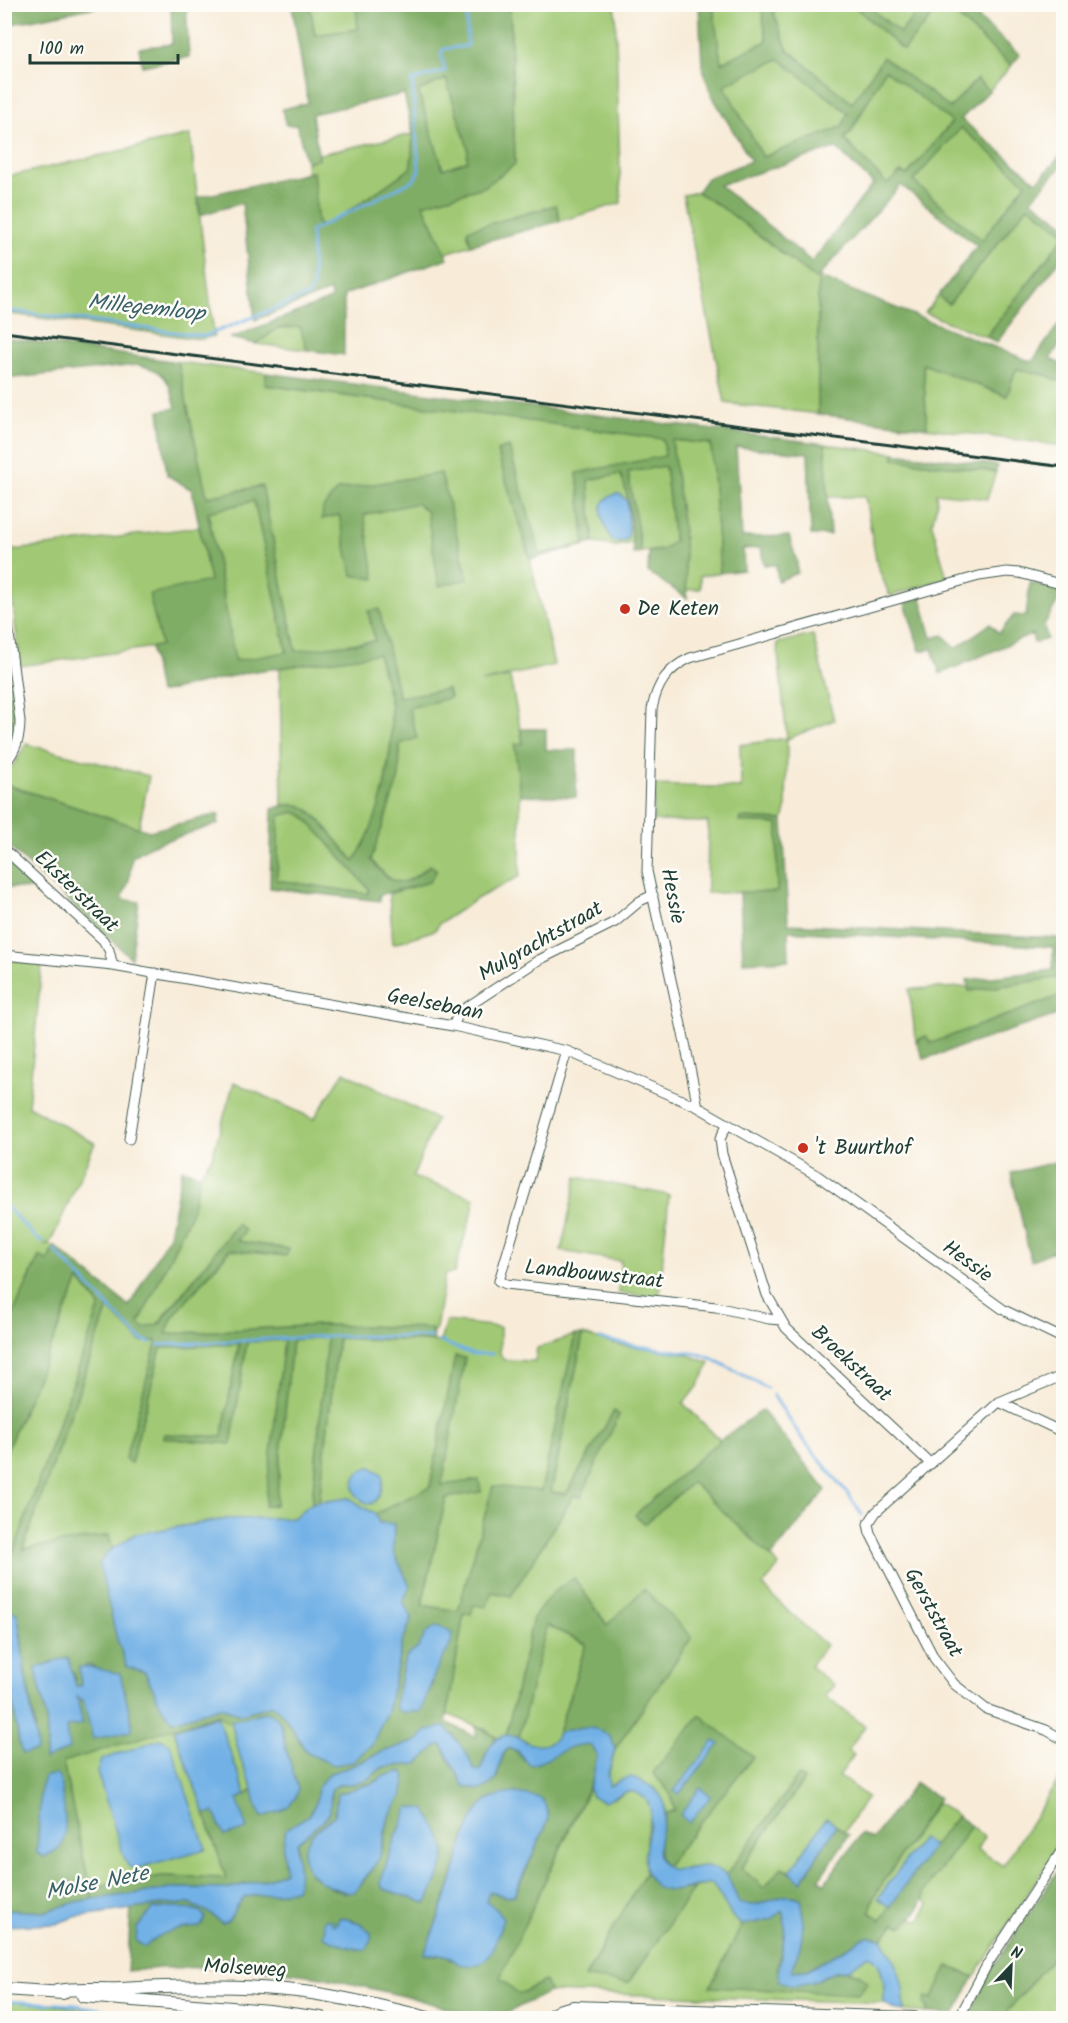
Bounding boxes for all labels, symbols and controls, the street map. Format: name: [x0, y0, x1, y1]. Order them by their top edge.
scale bar: [30, 27, 178, 65]
text: 100 m: [39, 35, 84, 64]
water label: Millegemloop: [86, 285, 208, 333]
place label: De Keten: [637, 593, 719, 626]
marker: De Keten: [618, 602, 632, 616]
street label: Eksterstraat: [26, 843, 127, 942]
street label: Hessie: [650, 865, 694, 927]
street label: Mulgrachtstraat: [472, 892, 610, 991]
street label: Geelsebaan: [384, 980, 486, 1030]
place label: 't Buurthof: [815, 1132, 914, 1165]
marker: 't Buurthof: [796, 1141, 810, 1155]
street label: Hessie: [935, 1232, 1000, 1292]
street label: Landbouwstraat: [523, 1251, 666, 1299]
street label: Broekstraat: [803, 1317, 900, 1411]
street label: Gerststraat: [895, 1562, 972, 1665]
water label: Molse Nete: [43, 1856, 153, 1911]
north arrow: [981, 1936, 1041, 1996]
text: N: [1007, 1940, 1026, 1967]
street label: Molseweg: [203, 1950, 287, 1988]

